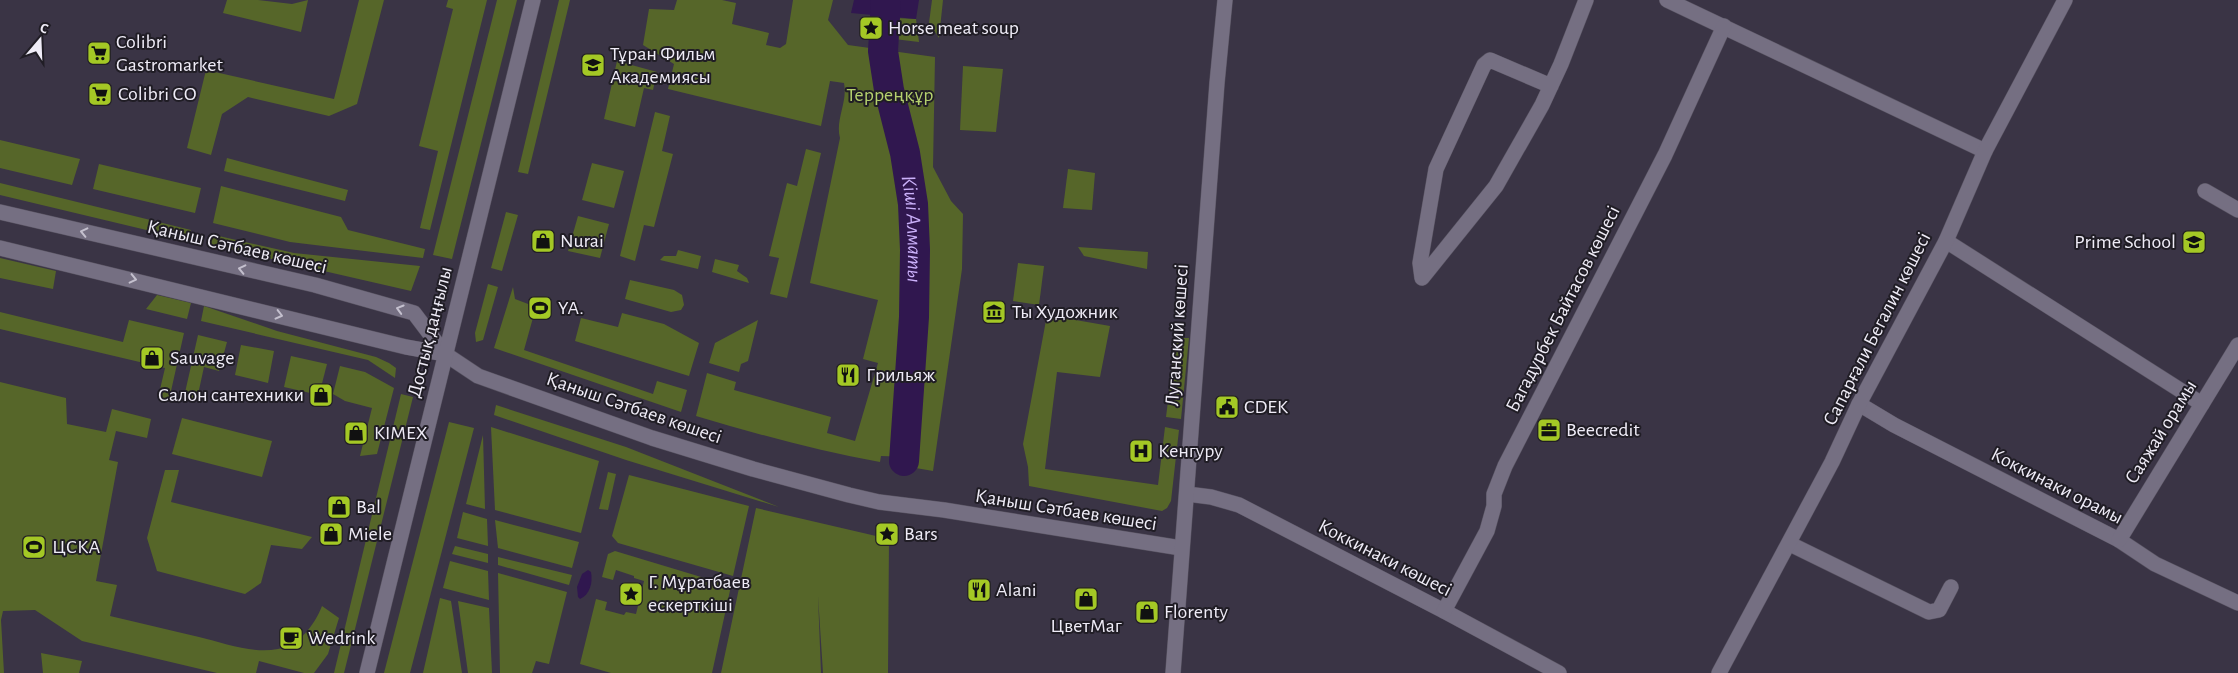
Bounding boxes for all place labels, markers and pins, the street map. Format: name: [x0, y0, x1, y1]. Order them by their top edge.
place icon: Horse meat soup: [858, 15, 884, 41]
place label: Horse meat soup: [888, 18, 1019, 38]
place label: Colibri Gastromarket: [116, 32, 223, 75]
supermarket icon: Colibri Gastromarket: [86, 40, 112, 66]
place label: Тұран Фильм Академиясы: [610, 44, 716, 87]
school or university icon: Тұран Фильм Академиясы: [580, 52, 606, 78]
supermarket icon: Colibri СО: [87, 81, 113, 107]
place label: Colibri СО: [118, 84, 197, 104]
shop icon: Nurai: [530, 228, 556, 254]
school or university icon: Prime School: [2181, 229, 2207, 255]
place label: Nurai: [560, 231, 604, 251]
place label: Prime School: [2074, 232, 2176, 252]
sports icon: YA.: [527, 295, 553, 321]
place label: YA.: [558, 298, 584, 318]
museum icon: Ты Художник: [981, 299, 1007, 325]
place label: Ты Художник: [1012, 302, 1118, 322]
shop icon: Sauvage: [139, 345, 165, 371]
place label: Sauvage: [170, 348, 235, 368]
restaurant icon: Грильяж: [835, 362, 861, 388]
place label: Грильяж: [866, 365, 935, 385]
shop icon: Салон сантехники: [308, 382, 334, 408]
place label: Салон сантехники: [158, 385, 304, 405]
public building icon: CDEK: [1214, 394, 1240, 420]
place label: CDEK: [1244, 397, 1288, 417]
office icon: Beecredit: [1536, 417, 1562, 443]
shop icon: KIMEX: [343, 420, 369, 446]
place label: Beecredit: [1566, 420, 1640, 440]
place label: KIMEX: [374, 423, 428, 443]
hospital icon: Кенгуру: [1128, 438, 1154, 464]
place label: Кенгуру: [1158, 441, 1223, 461]
shop icon: Bal: [326, 494, 352, 520]
place label: Bal: [356, 497, 381, 517]
shop icon: Miele: [318, 521, 344, 547]
place icon: Bars: [874, 521, 900, 547]
place label: Miele: [348, 524, 392, 544]
place label: Bars: [904, 524, 938, 544]
sports icon: ЦСКА: [21, 534, 47, 560]
place label: ЦСКА: [52, 537, 100, 557]
place label: Г. Мұратбаев ескерткіші: [648, 572, 750, 615]
restaurant icon: Alani: [966, 577, 992, 603]
place label: Alani: [996, 580, 1037, 600]
place icon: Г. Мұратбаев ескерткіші: [618, 581, 644, 607]
shop icon: ЦветМаг: [1073, 586, 1099, 612]
shop icon: Florenty: [1134, 599, 1160, 625]
place label: Florenty: [1164, 602, 1229, 622]
place label: ЦветМаг: [1050, 616, 1122, 636]
cafe icon: Wedrink: [278, 625, 304, 651]
place label: Wedrink: [308, 628, 375, 648]

